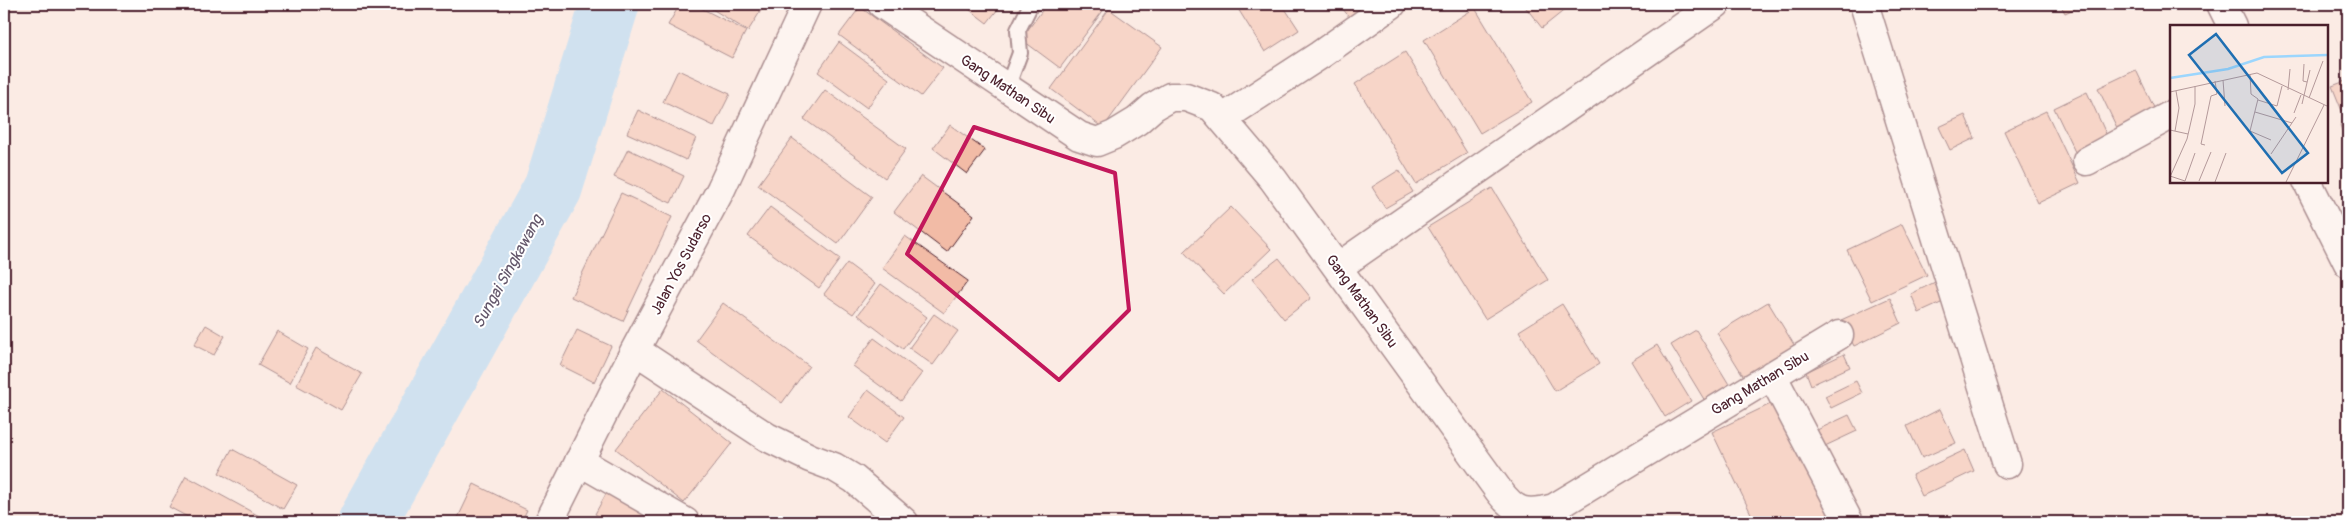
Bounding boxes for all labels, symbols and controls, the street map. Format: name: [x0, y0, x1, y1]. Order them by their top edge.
inset map: [2170, 25, 2327, 182]
street label: Gang Mathan Sibu: [956, 51, 1059, 128]
water label: Sungai Singkawang: [469, 210, 548, 332]
street label: Jalan Yos Sudarso: [647, 210, 716, 318]
street label: Gang Mathan Sibu: [1321, 251, 1402, 352]
street label: Gang Mathan Sibu: [1708, 347, 1813, 420]

